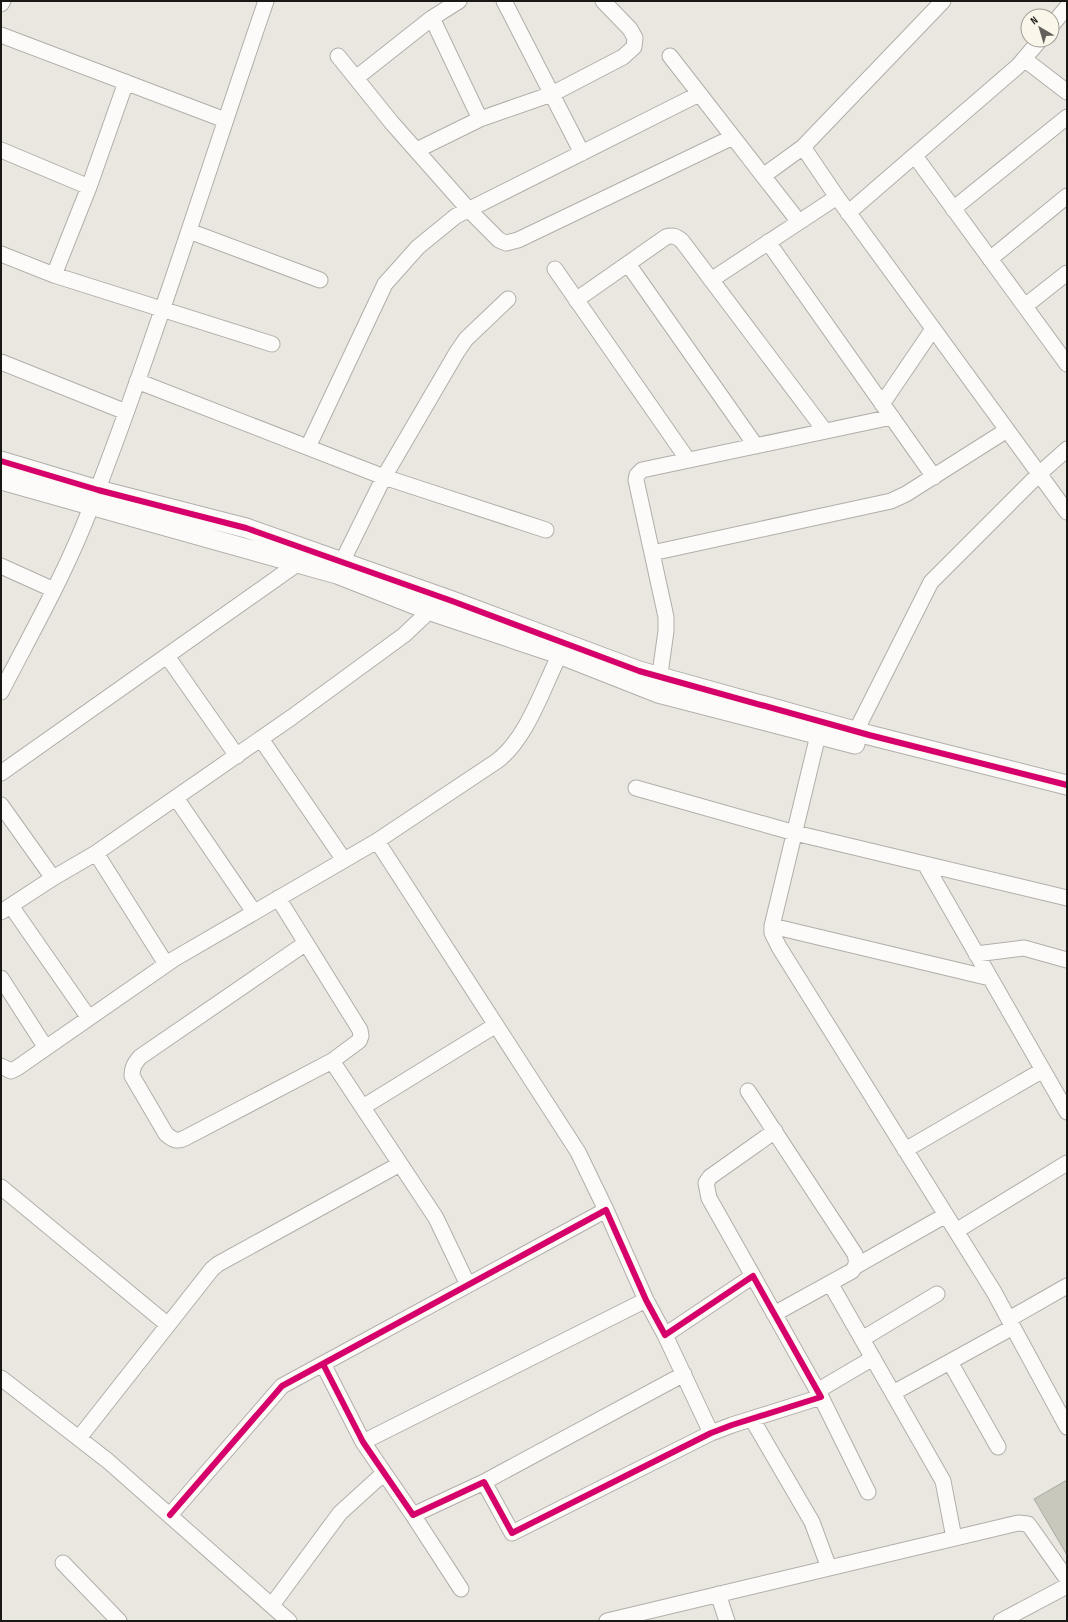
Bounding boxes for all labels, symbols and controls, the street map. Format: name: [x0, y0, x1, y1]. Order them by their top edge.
north arrow: [1020, 8, 1060, 48]
text: N: [1028, 14, 1041, 27]

